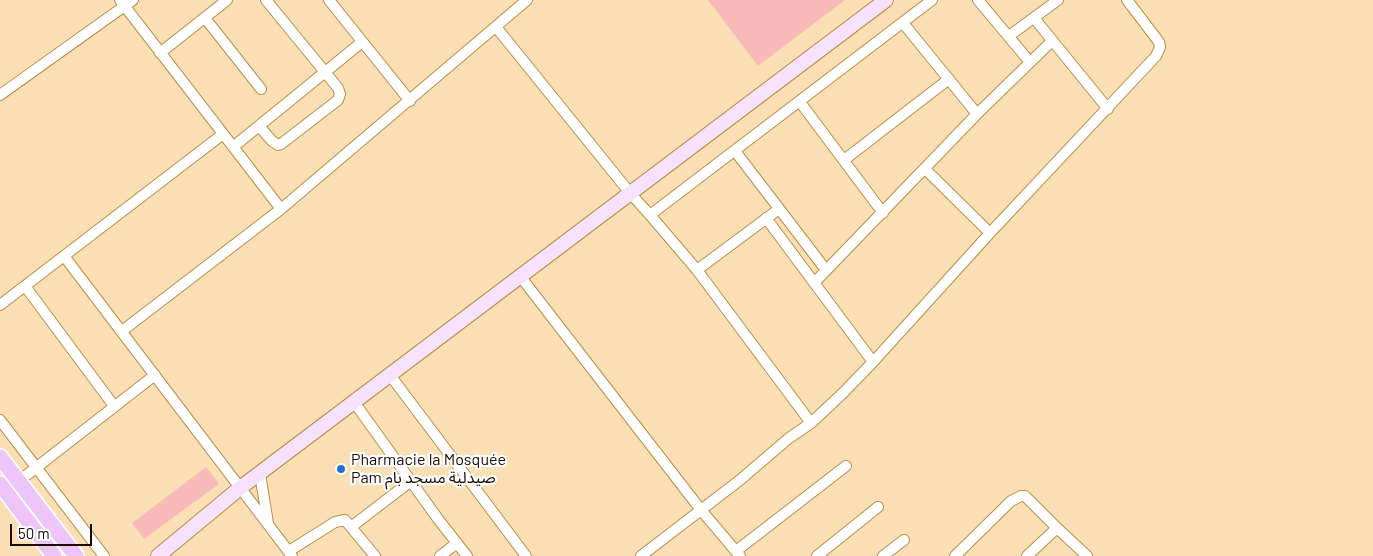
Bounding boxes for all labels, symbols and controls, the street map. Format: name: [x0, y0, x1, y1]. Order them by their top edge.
place label: Pharmacie la Mosquée Pam صيدلية مسجد بام: [351, 450, 506, 488]
marker: Pharmacie la Mosquée Pam صيدلية مسجد بام: [335, 463, 347, 475]
scale bar: [12, 514, 95, 546]
text: 50 m: [18, 524, 50, 542]

